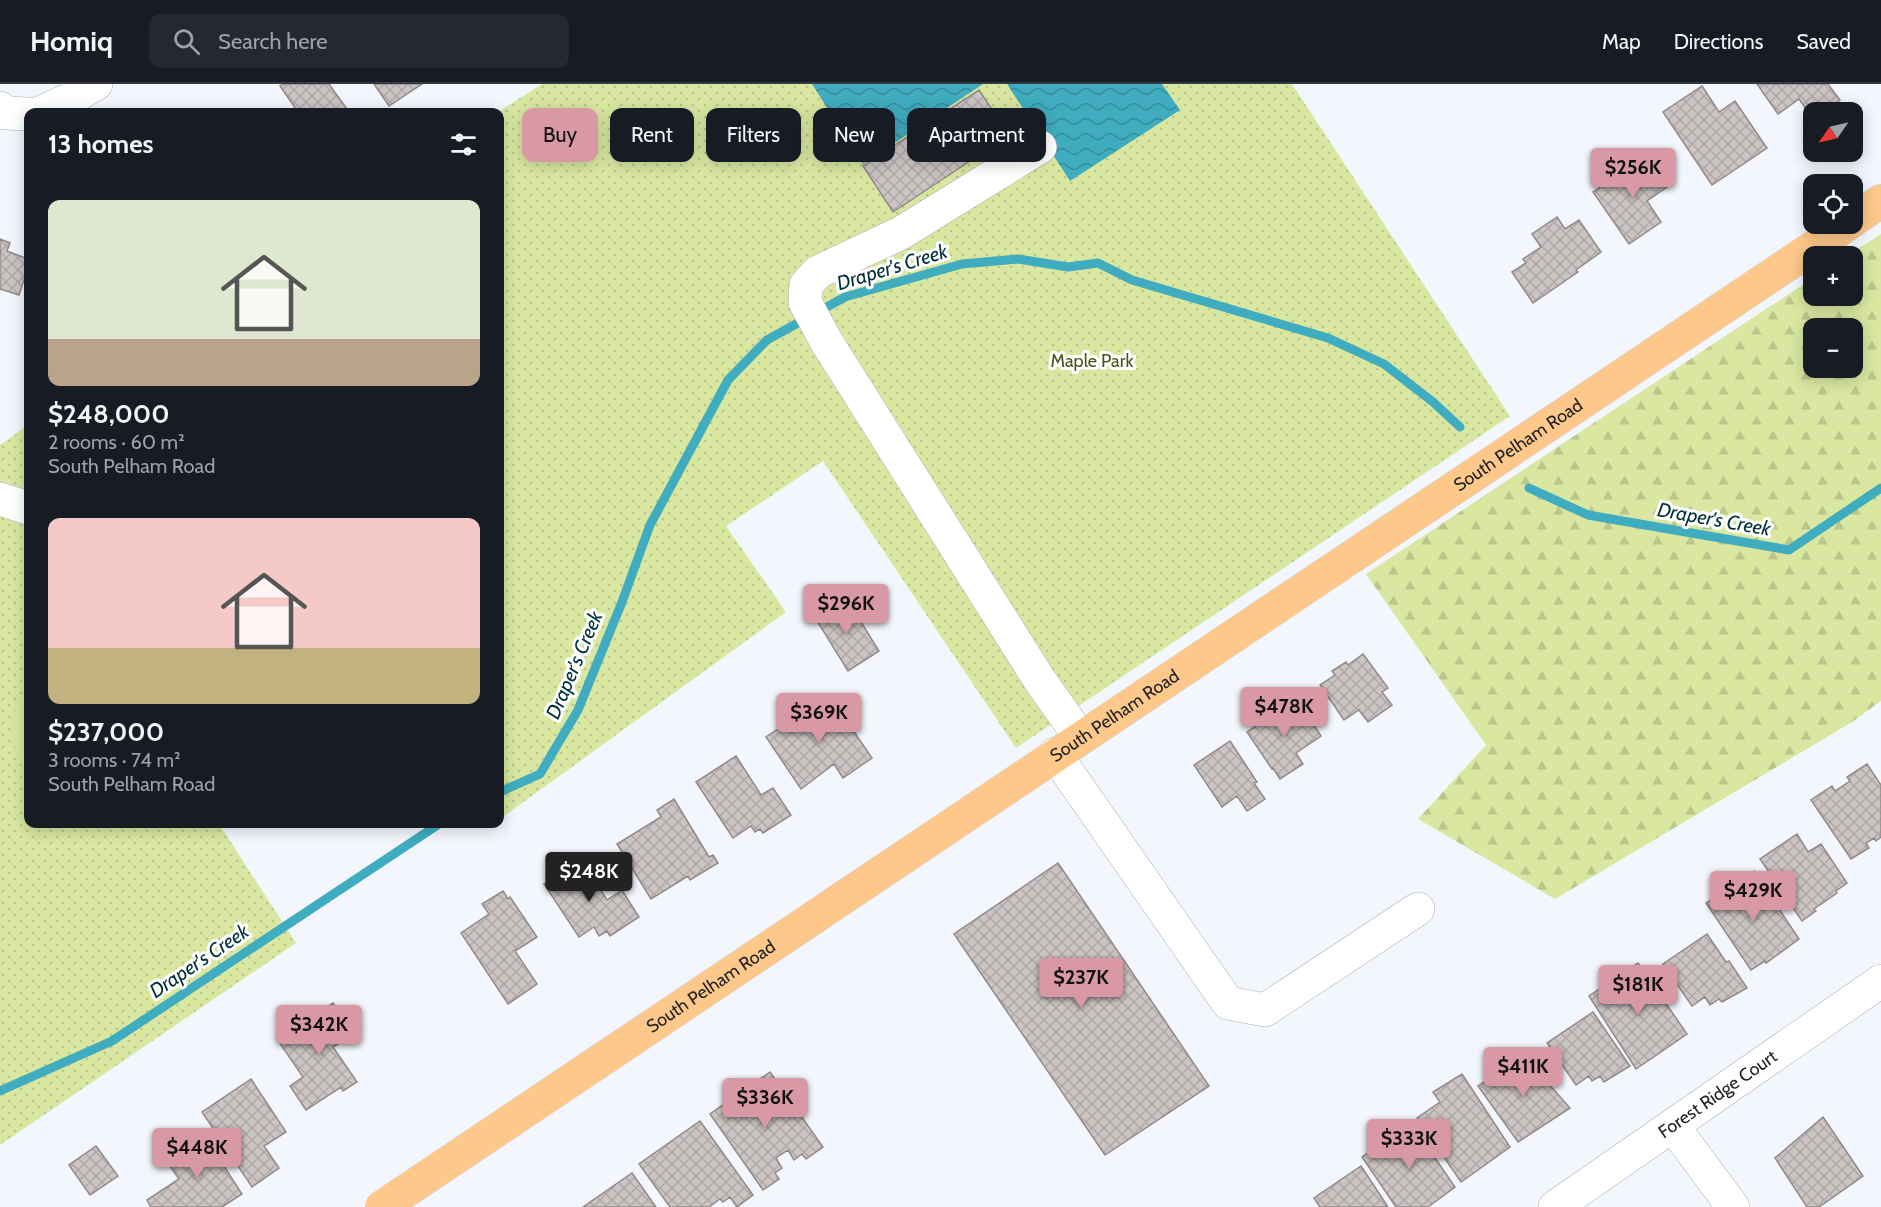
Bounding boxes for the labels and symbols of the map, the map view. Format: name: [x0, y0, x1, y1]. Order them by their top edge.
north arrow: [1803, 102, 1863, 162]
pin: $256K: [1591, 148, 1675, 199]
water label: Draper's Creek: [834, 238, 952, 295]
park label: Maple Park: [1050, 350, 1134, 372]
street label: South Pelham Road: [1450, 394, 1587, 496]
water label: Draper's Creek: [1656, 497, 1774, 541]
pin: $296K: [804, 584, 888, 635]
water label: Draper's Creek: [541, 606, 608, 722]
street label: South Pelham Road: [1046, 665, 1183, 767]
pin: $478K: [1242, 687, 1326, 738]
pin: $369K: [777, 693, 861, 744]
pin: $248K: [547, 852, 631, 903]
pin: $429K: [1711, 871, 1795, 922]
water label: Draper's Creek: [145, 918, 254, 1003]
street label: South Pelham Road: [642, 935, 780, 1038]
pin: $237K: [1039, 958, 1123, 1009]
pin: $181K: [1596, 965, 1680, 1016]
pin: $342K: [277, 1005, 361, 1056]
street label: Forest Ridge Court: [1654, 1045, 1781, 1143]
pin: $411K: [1481, 1047, 1565, 1098]
pin: $336K: [723, 1078, 807, 1129]
pin: $333K: [1367, 1119, 1451, 1170]
pin: $448K: [155, 1128, 239, 1179]

